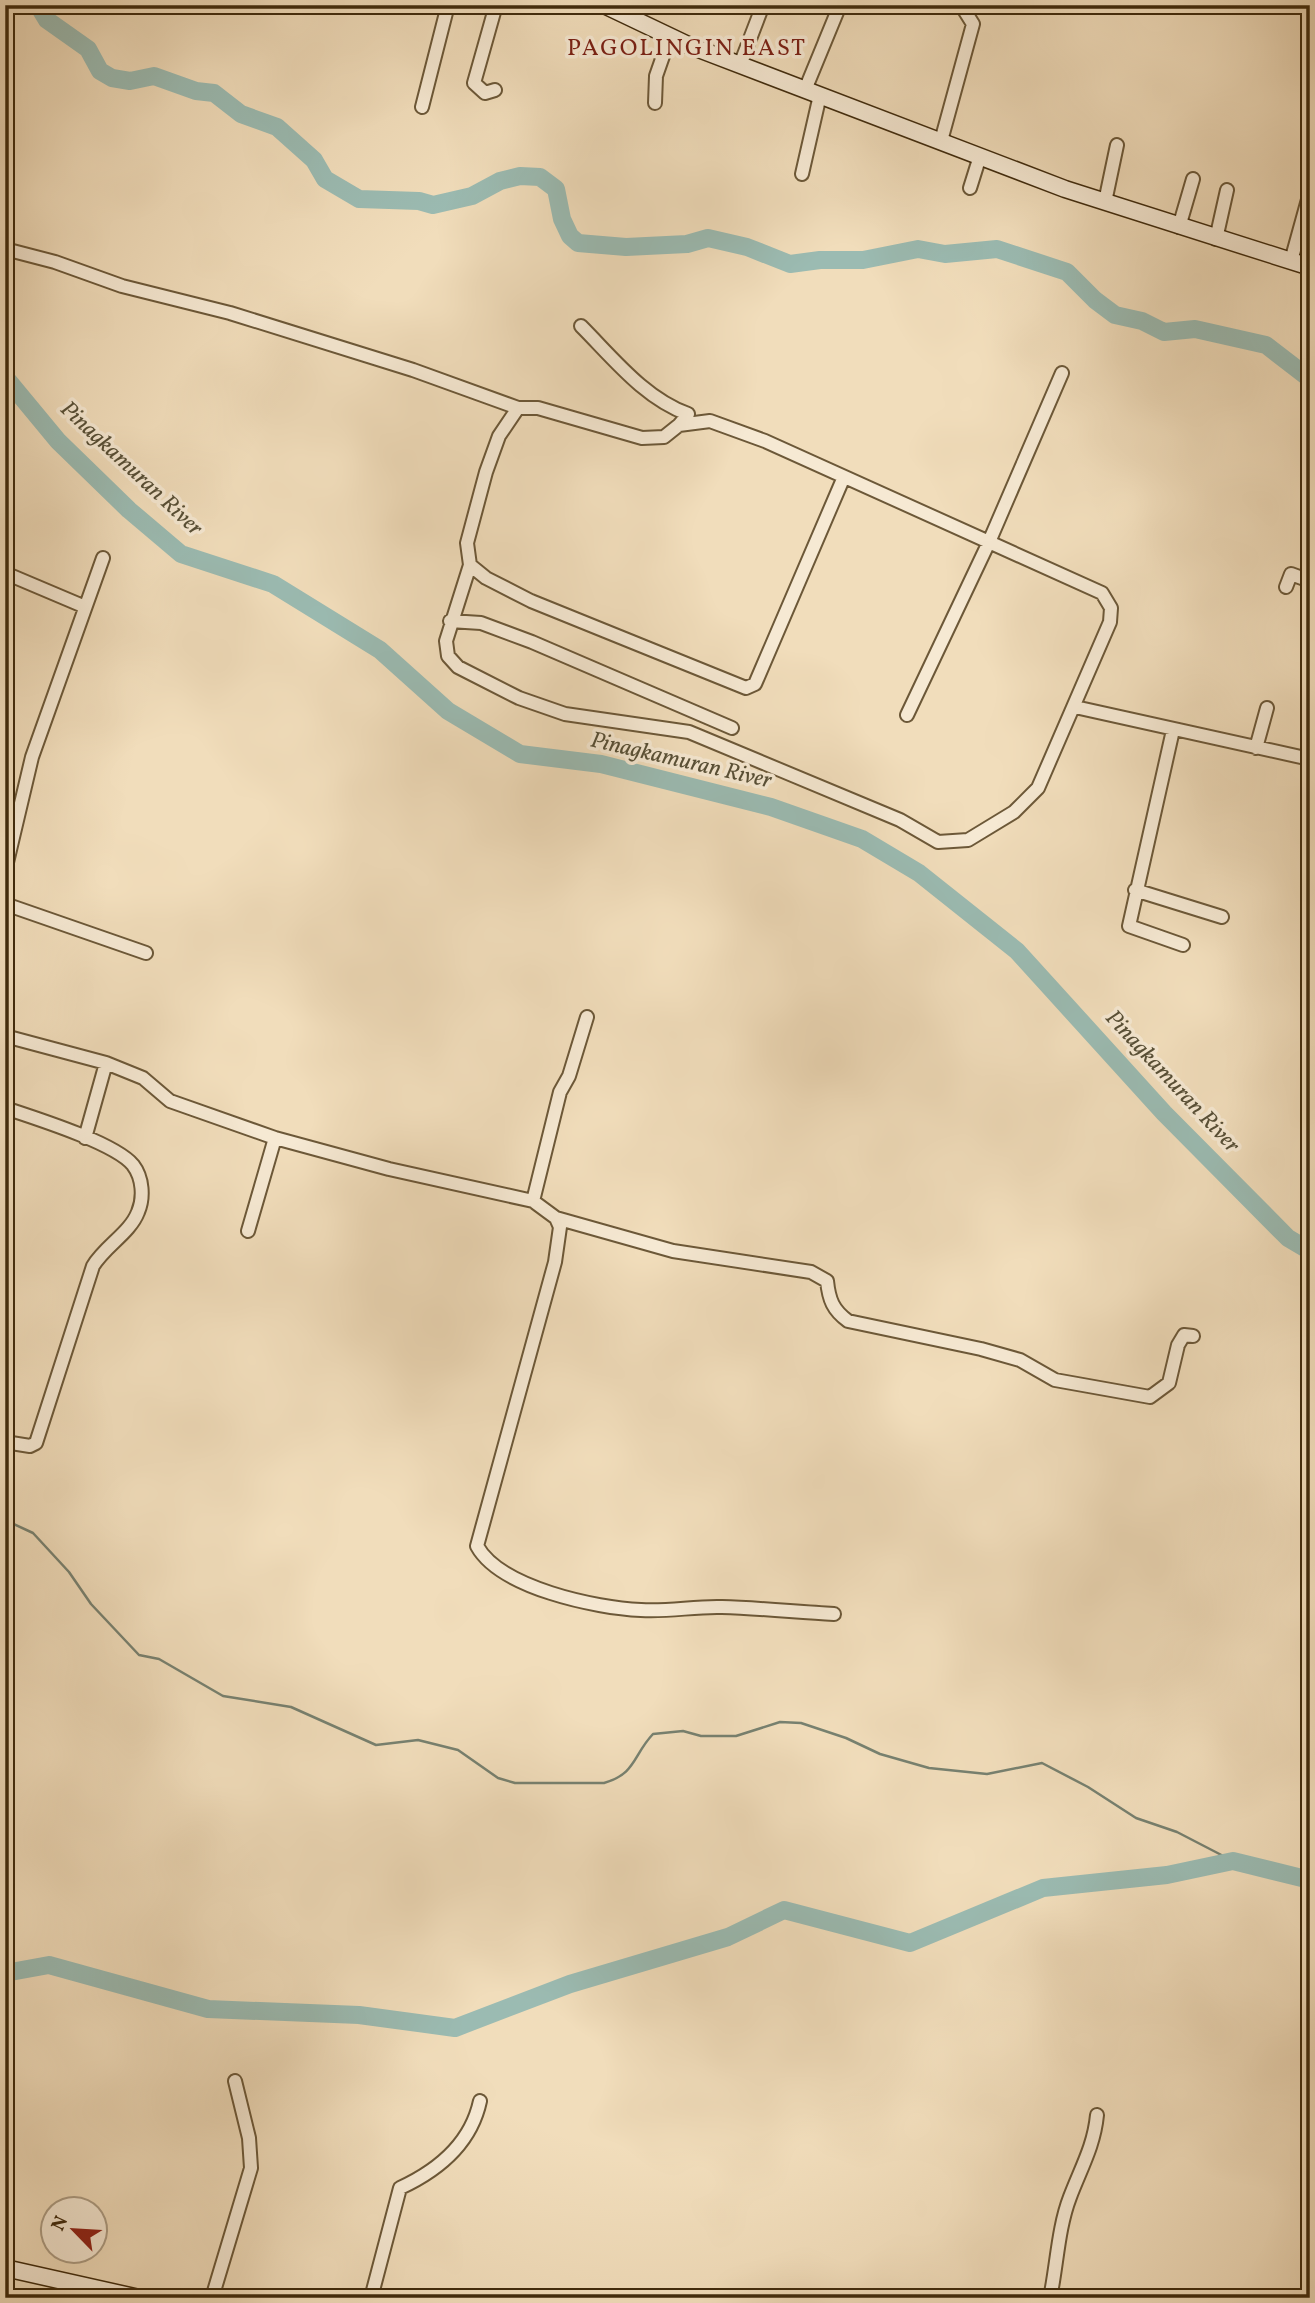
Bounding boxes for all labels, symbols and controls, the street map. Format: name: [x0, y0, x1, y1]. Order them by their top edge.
district label: PAGOLINGIN EAST: [567, 32, 807, 66]
water label: Pinagkamuran River: [52, 394, 210, 544]
water label: Pinagkamuran River: [587, 725, 775, 798]
water label: Pinagkamuran River: [1097, 1003, 1247, 1161]
north arrow: [38, 2194, 108, 2264]
text: N: [46, 2212, 75, 2235]

